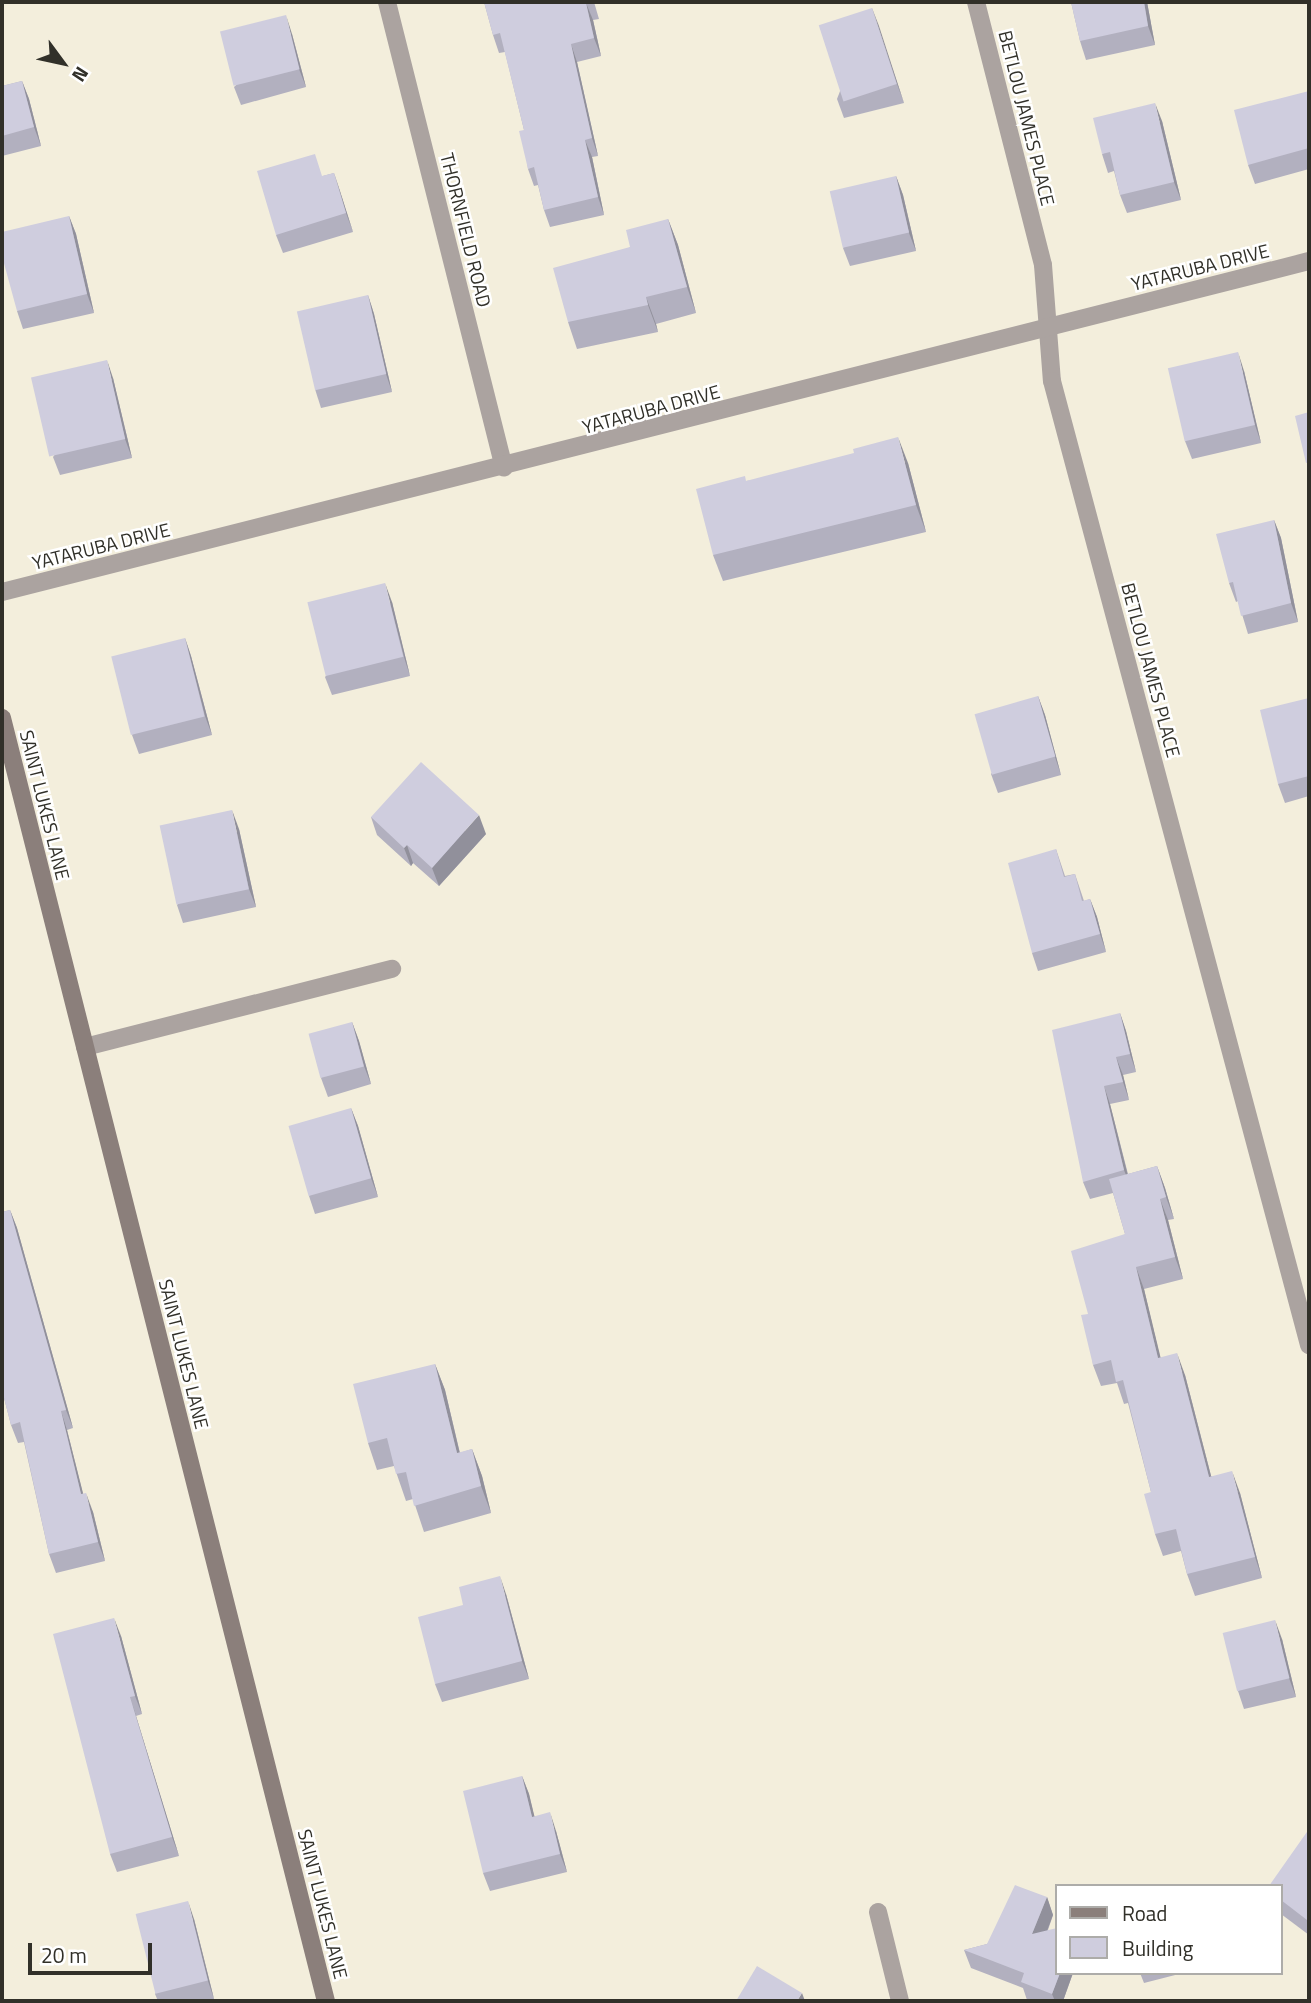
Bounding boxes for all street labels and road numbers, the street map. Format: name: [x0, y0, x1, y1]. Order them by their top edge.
street label: BETLOU JAMES PLACE: [994, 28, 1060, 208]
street label: THORNFIELD ROAD: [436, 150, 496, 310]
street label: YATARUBA DRIVE: [1129, 239, 1271, 295]
street label: YATARUBA DRIVE: [580, 380, 722, 438]
street label: YATARUBA DRIVE: [30, 518, 172, 574]
street label: BETLOU JAMES PLACE: [1117, 580, 1185, 760]
street label: SAINT LUKES LANE: [15, 728, 75, 882]
street label: SAINT LUKES LANE: [154, 1277, 214, 1431]
street label: SAINT LUKES LANE: [293, 1827, 353, 1981]

